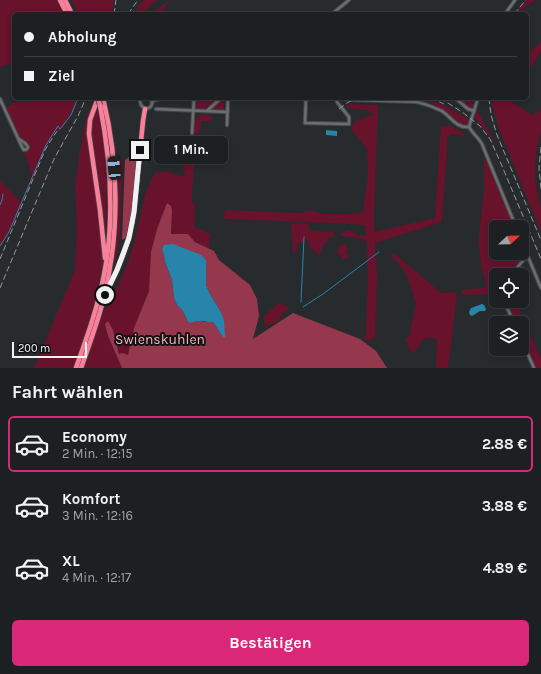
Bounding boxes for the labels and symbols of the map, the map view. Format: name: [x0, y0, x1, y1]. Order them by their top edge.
callout: 1 Min.: [154, 136, 228, 164]
route end: [131, 141, 149, 159]
car: [107, 156, 121, 180]
north arrow: [489, 220, 529, 260]
route start: [96, 286, 114, 304]
park label: Swienskuhlen: [115, 331, 205, 348]
scale bar: [12, 340, 87, 359]

